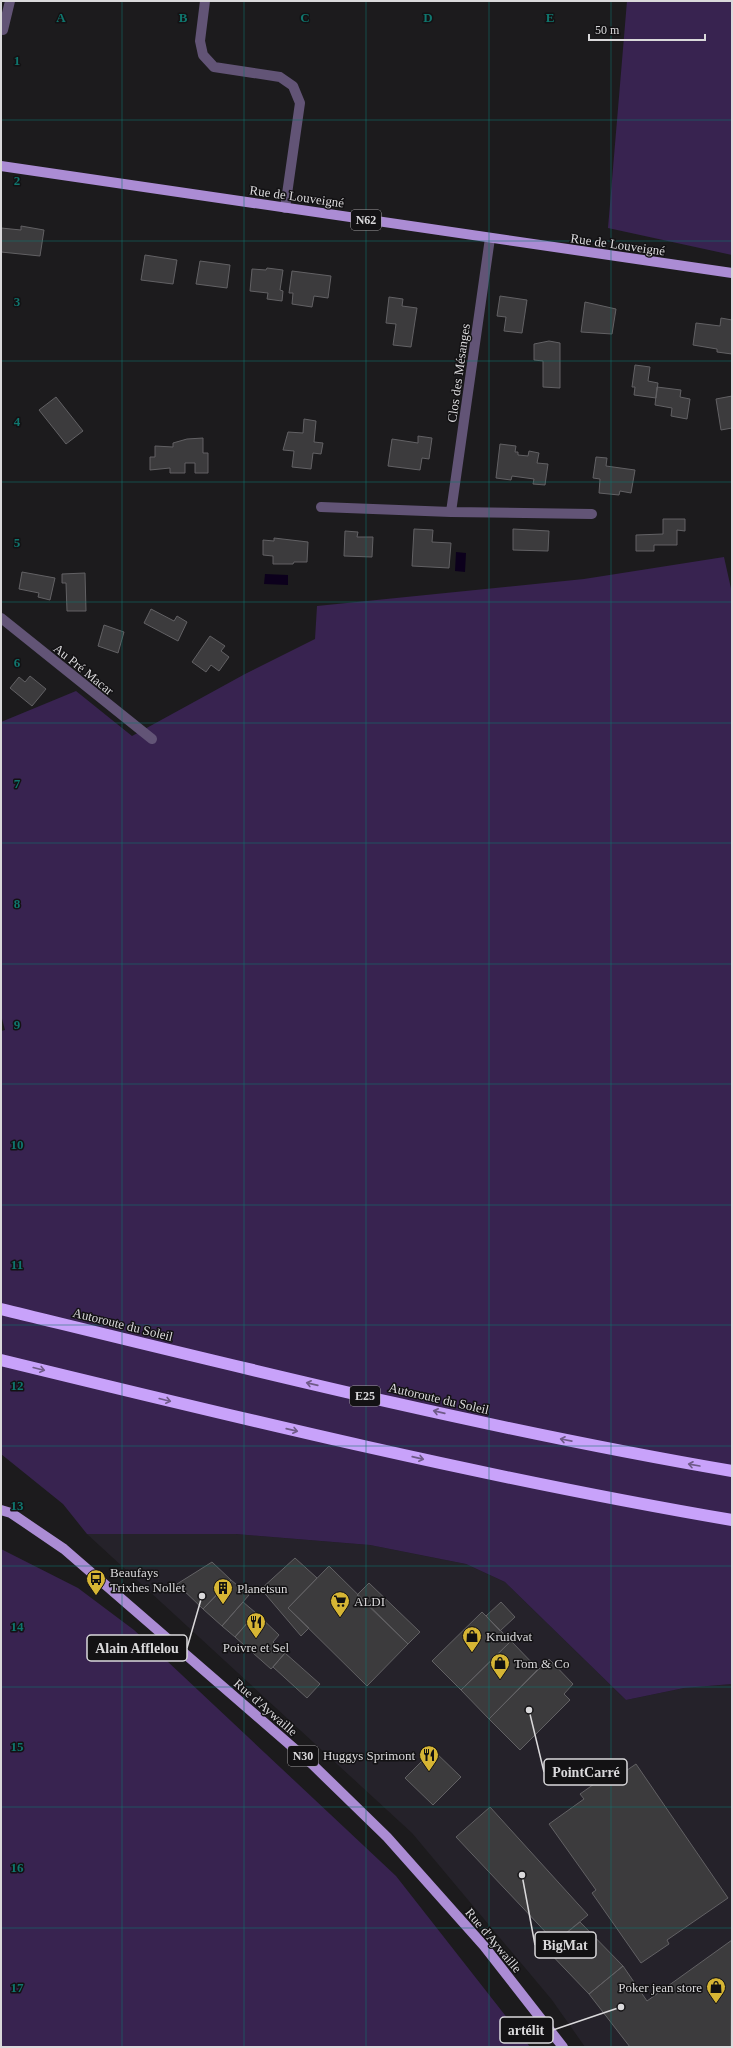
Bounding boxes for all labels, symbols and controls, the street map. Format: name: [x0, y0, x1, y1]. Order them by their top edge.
text: A: [56, 10, 66, 25]
text: B: [179, 10, 188, 25]
text: C: [300, 10, 310, 25]
text: D: [423, 10, 433, 25]
text: E: [546, 10, 554, 25]
scale bar: [589, 16, 705, 42]
text: 50 m: [595, 23, 620, 37]
text: 1: [14, 53, 20, 68]
text: 2: [14, 173, 20, 188]
street label: Rue de Louveigné: [249, 182, 345, 211]
road number: N62: [351, 210, 381, 230]
street label: Rue de Louveigné: [570, 230, 666, 259]
text: 3: [14, 294, 21, 309]
street label: Clos des Mésanges: [444, 323, 473, 423]
text: 4: [14, 414, 21, 429]
text: 5: [14, 535, 21, 550]
street label: Au Pré Macar: [51, 641, 117, 699]
text: 6: [14, 655, 21, 670]
text: 7: [14, 776, 21, 791]
text: 8: [14, 896, 21, 911]
text: 9: [14, 1017, 21, 1032]
text: 10: [11, 1137, 24, 1152]
text: 11: [11, 1257, 23, 1272]
street label: Autoroute du Soleil: [71, 1305, 175, 1344]
one-way arrow: [32, 1366, 45, 1373]
text: 12: [11, 1378, 24, 1393]
one-way arrow: [306, 1379, 319, 1387]
street label: Autoroute du Soleil: [387, 1380, 491, 1417]
road number: E25: [350, 1386, 380, 1406]
one-way arrow: [158, 1397, 171, 1404]
one-way arrow: [433, 1408, 446, 1416]
one-way arrow: [285, 1426, 298, 1434]
one-way arrow: [560, 1436, 573, 1444]
one-way arrow: [412, 1455, 425, 1463]
one-way arrow: [687, 1461, 700, 1469]
text: 13: [11, 1498, 24, 1513]
place label: Beaufays Trixhes Nollet: [110, 1565, 185, 1595]
bus stop icon: Beaufays Trixhes Nollet: [85, 1568, 107, 1596]
building icon: Planetsun: [212, 1577, 234, 1605]
place label: Planetsun: [237, 1581, 288, 1596]
supermarket icon: ALDI: [329, 1590, 351, 1618]
place label: ALDI: [354, 1594, 385, 1609]
restaurant icon: Poivre et Sel: [245, 1611, 267, 1639]
text: 14: [11, 1619, 24, 1634]
shop icon: Kruidvat: [461, 1625, 483, 1653]
place label: Kruidvat: [486, 1629, 533, 1644]
callout: Alain Afflelou: [87, 1635, 187, 1661]
place label: Poivre et Sel: [223, 1640, 290, 1655]
text: Alain Afflelou: [95, 1641, 179, 1656]
shop icon: Tom & Co: [489, 1652, 511, 1680]
place label: Tom & Co: [514, 1656, 569, 1671]
street label: Rue d'Aywaille: [231, 1676, 301, 1739]
text: 15: [11, 1739, 24, 1754]
restaurant icon: Huggys Sprimont: [418, 1744, 440, 1772]
road number: N30: [288, 1746, 318, 1766]
place label: Huggys Sprimont: [323, 1748, 415, 1763]
callout: PointCarré: [544, 1759, 627, 1785]
text: PointCarré: [552, 1765, 620, 1780]
text: 16: [11, 1860, 24, 1875]
street label: Rue d'Aywaille: [462, 1905, 525, 1976]
callout: BigMat: [535, 1932, 596, 1958]
text: BigMat: [542, 1938, 588, 1953]
shop icon: Poker jean store: [705, 1976, 727, 2004]
text: 17: [11, 1980, 24, 1995]
place label: Poker jean store: [618, 1980, 702, 1995]
callout: artélit: [500, 2017, 553, 2043]
text: artélit: [508, 2023, 545, 2038]

